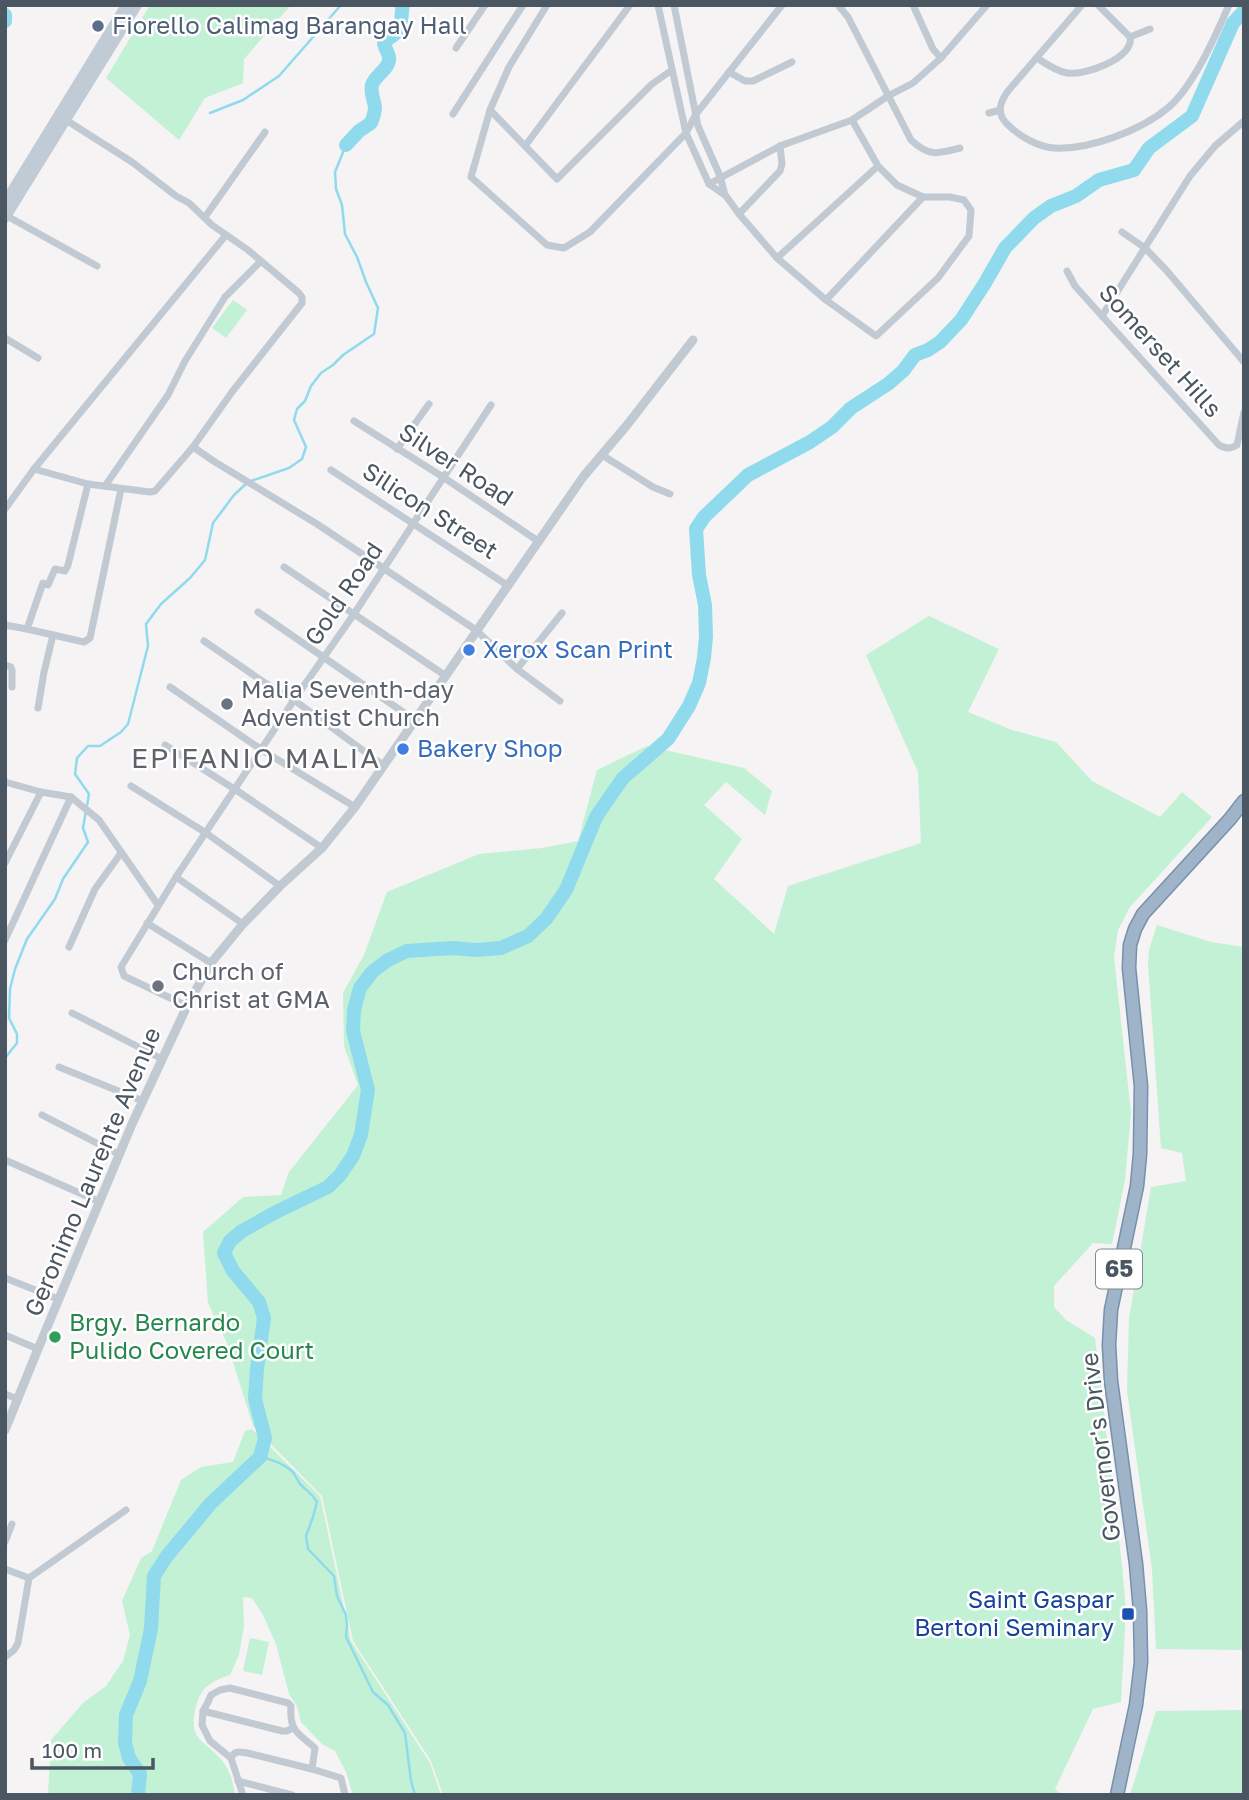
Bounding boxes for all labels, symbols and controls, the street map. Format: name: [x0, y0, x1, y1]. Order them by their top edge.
place label: Fiorello Calimag Barangay Hall: [112, 10, 467, 39]
marker: Fiorello Calimag Barangay Hall: [90, 18, 106, 34]
street label: Somerset Hills: [1094, 277, 1229, 423]
street label: Silver Road: [394, 416, 519, 511]
street label: Silicon Street: [358, 455, 504, 564]
street label: Gold Road: [298, 536, 388, 650]
place label: Xerox Scan Print: [483, 634, 673, 663]
marker: Xerox Scan Print: [461, 642, 477, 658]
place label: Malia Seventh-day Adventist Church: [241, 674, 454, 731]
marker: Malia Seventh-day Adventist Church: [219, 696, 235, 712]
place label: Bakery Shop: [417, 733, 562, 762]
district label: EPIFANIO MALIA: [131, 741, 381, 774]
marker: Bakery Shop: [395, 741, 411, 757]
place label: Church of Christ at GMA: [172, 956, 330, 1013]
marker: Church of Christ at GMA: [150, 978, 166, 994]
street label: Geronimo Laurente Avenue: [18, 1023, 166, 1320]
road number: 65: [1096, 1250, 1142, 1288]
place label: Brgy. Bernardo Pulido Covered Court: [69, 1307, 314, 1364]
marker: Brgy. Bernardo Pulido Covered Court: [47, 1329, 63, 1345]
street label: Governor's Drive: [1074, 1351, 1125, 1543]
place label: Saint Gaspar Bertoni Seminary: [914, 1584, 1114, 1641]
marker: Saint Gaspar Bertoni Seminary: [1120, 1606, 1136, 1622]
scale bar: [32, 1727, 152, 1771]
text: 100 m: [42, 1737, 102, 1763]

